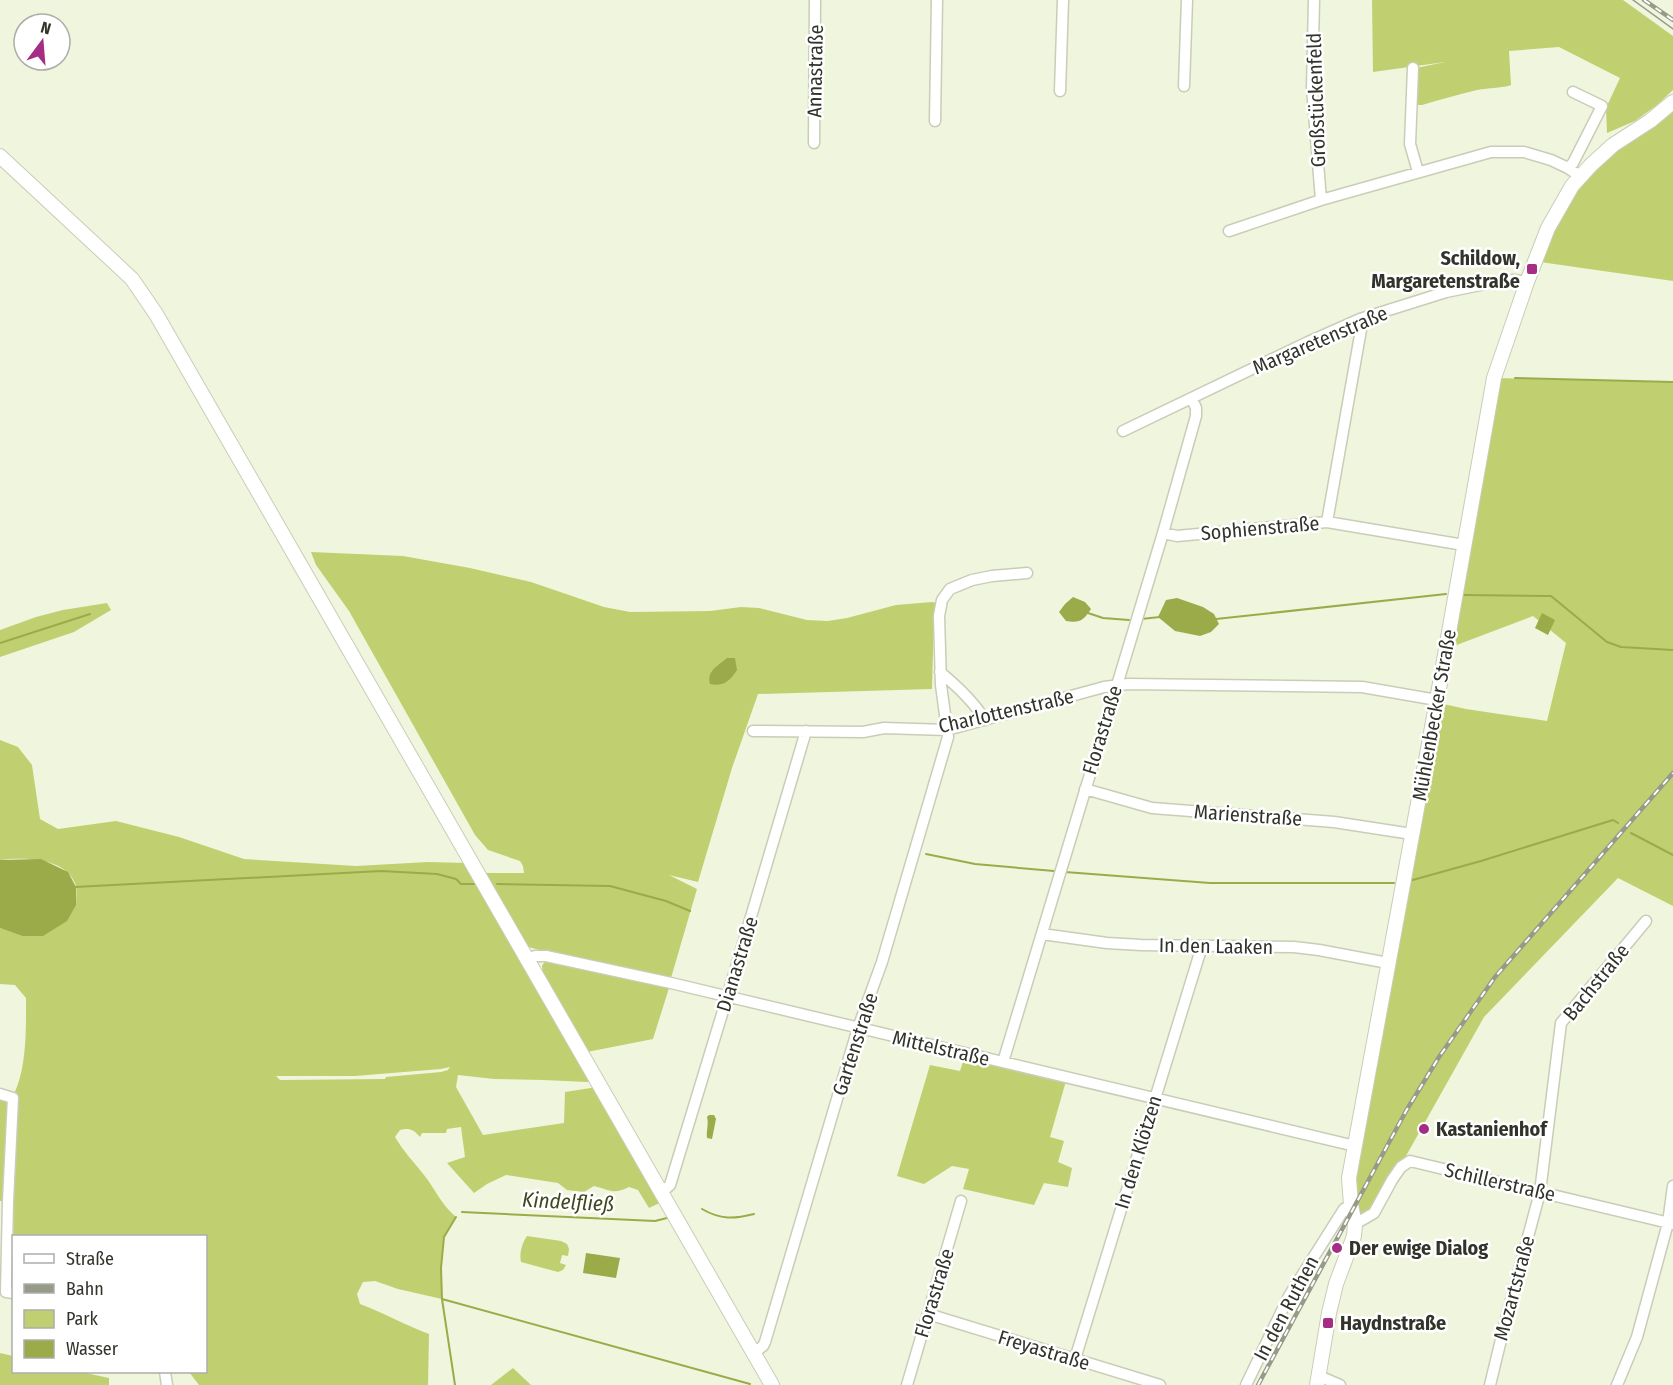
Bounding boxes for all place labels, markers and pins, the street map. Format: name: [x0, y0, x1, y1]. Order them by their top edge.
place label: Schildow, Margaretenstraße: [1371, 246, 1520, 293]
marker: Schildow, Margaretenstraße: [1525, 262, 1539, 276]
place label: Kastanienhof: [1436, 1117, 1548, 1141]
marker: Kastanienhof: [1417, 1122, 1431, 1136]
place label: Der ewige Dialog: [1349, 1236, 1488, 1260]
marker: Der ewige Dialog: [1330, 1241, 1344, 1255]
place label: Haydnstraße: [1340, 1311, 1446, 1335]
marker: Haydnstraße: [1321, 1316, 1335, 1330]

